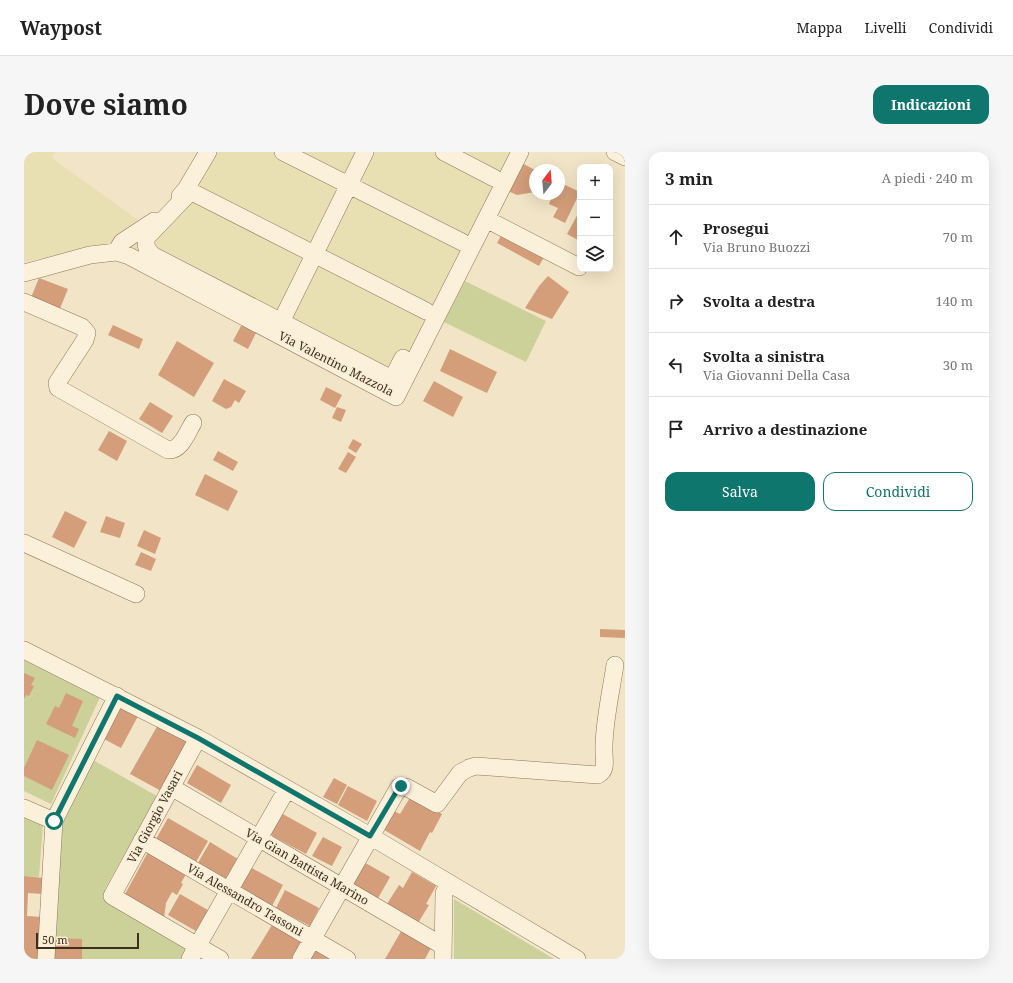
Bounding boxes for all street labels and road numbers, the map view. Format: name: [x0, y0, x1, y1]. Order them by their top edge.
street label: Via Valentino Mazzola: [276, 327, 397, 400]
street label: Via Giorgio Vasari: [123, 767, 186, 866]
street label: Via Gian Battista Marino: [242, 824, 372, 909]
street label: Via Alessandro Tassoni: [184, 859, 307, 940]

